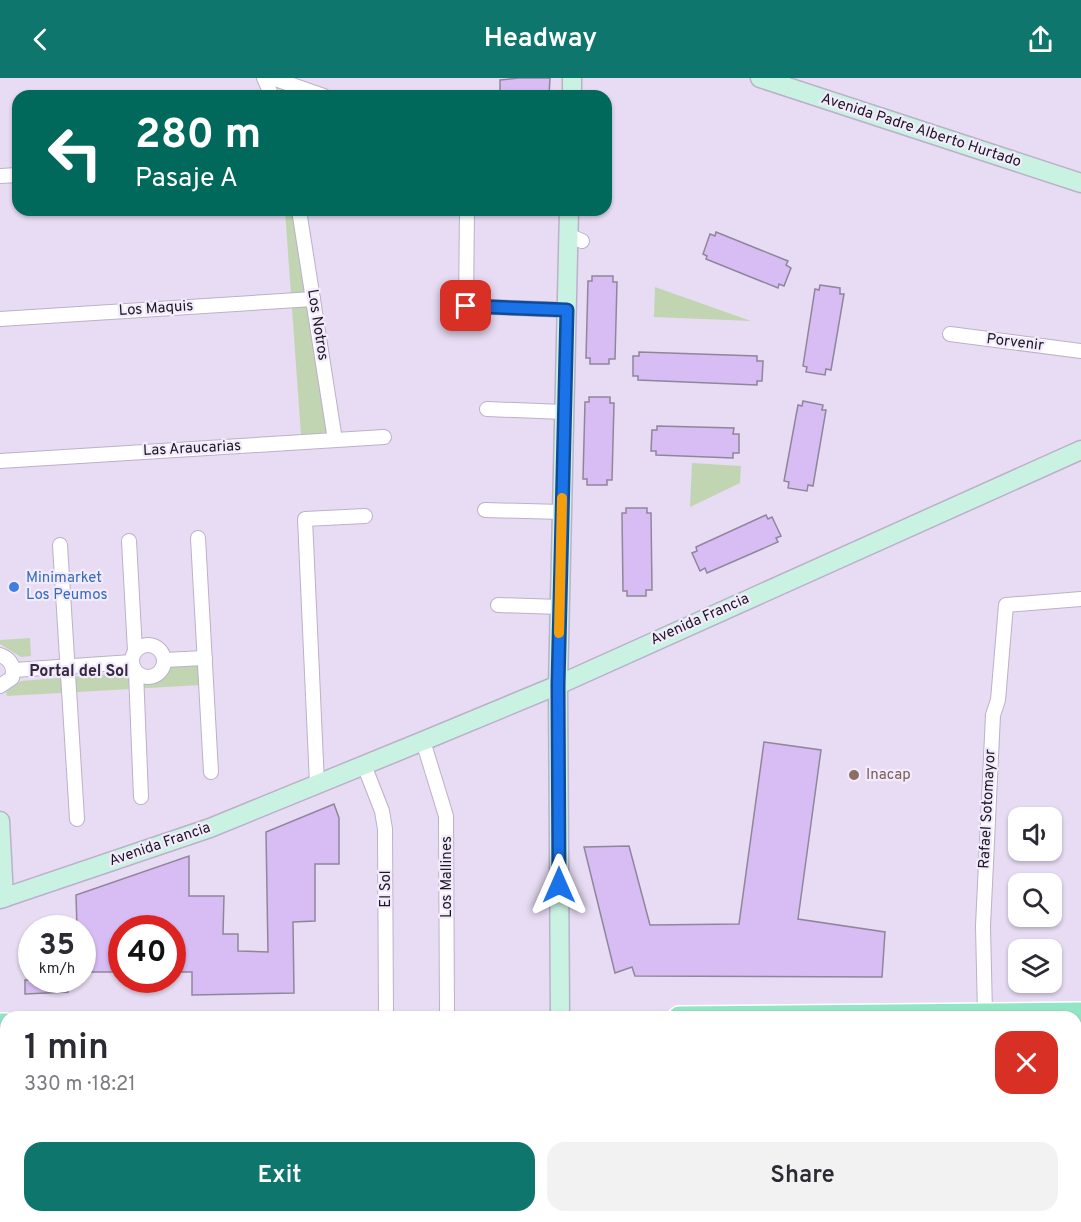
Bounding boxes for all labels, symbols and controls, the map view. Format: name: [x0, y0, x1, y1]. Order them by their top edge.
text: Headway: [484, 22, 597, 56]
icon: back: [24, 23, 57, 56]
icon: share: [1024, 23, 1057, 56]
street label: Avenida Padre Alberto Hurtado: [818, 90, 1024, 172]
text: 280 m: [135, 110, 261, 163]
icon: left: [36, 114, 114, 192]
text: Pasaje A: [135, 162, 238, 196]
pin: [440, 280, 491, 331]
street label: Los Notros: [302, 288, 332, 362]
icon: arrive: [449, 289, 482, 322]
street label: Los Maquis: [118, 297, 194, 321]
street label: Porvenir: [985, 330, 1045, 356]
street label: Las Araucarias: [142, 437, 242, 461]
place label: Minimarket Los Peumos: [26, 569, 107, 605]
marker: Minimarket Los Peumos: [7, 580, 21, 594]
street label: Avenida Francia: [648, 590, 752, 650]
district label: Portal del Sol: [29, 662, 129, 682]
street label: Rafael Sotomayor: [975, 749, 1001, 869]
place label: Inacap: [866, 766, 911, 785]
marker: Inacap: [847, 768, 861, 782]
map controls: [1008, 807, 1062, 993]
button: sound: [1008, 807, 1062, 861]
street label: Avenida Francia: [107, 819, 213, 871]
street label: Los Mallines: [438, 836, 457, 918]
position arrow: [527, 853, 591, 917]
street label: El Sol: [377, 870, 396, 908]
button: search: [1008, 873, 1062, 927]
speed limit sign: 40: [108, 915, 186, 993]
text: 35: [39, 928, 75, 965]
button: layers: [1008, 939, 1062, 993]
text: km/h: [39, 960, 75, 979]
text: 1 min: [24, 1026, 109, 1072]
button: close: [995, 1031, 1058, 1094]
text: 330 m · 18:21: [24, 1072, 136, 1098]
button: Exit: [24, 1142, 535, 1211]
button: Share: [547, 1142, 1058, 1211]

